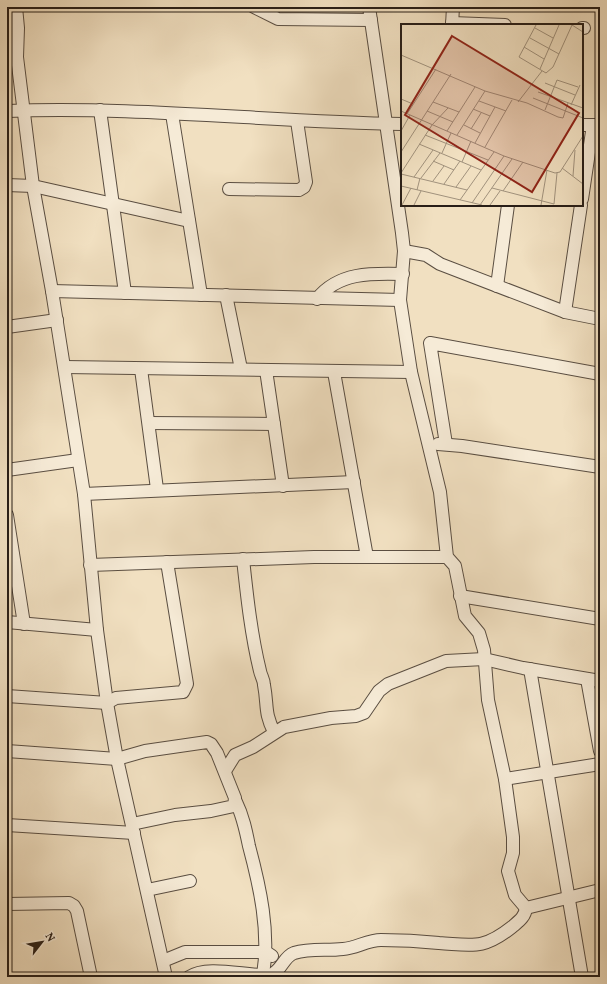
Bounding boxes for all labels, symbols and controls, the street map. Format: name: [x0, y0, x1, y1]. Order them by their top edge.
inset map: [401, 24, 583, 206]
north arrow: [22, 922, 62, 962]
text: N: [41, 930, 58, 945]

